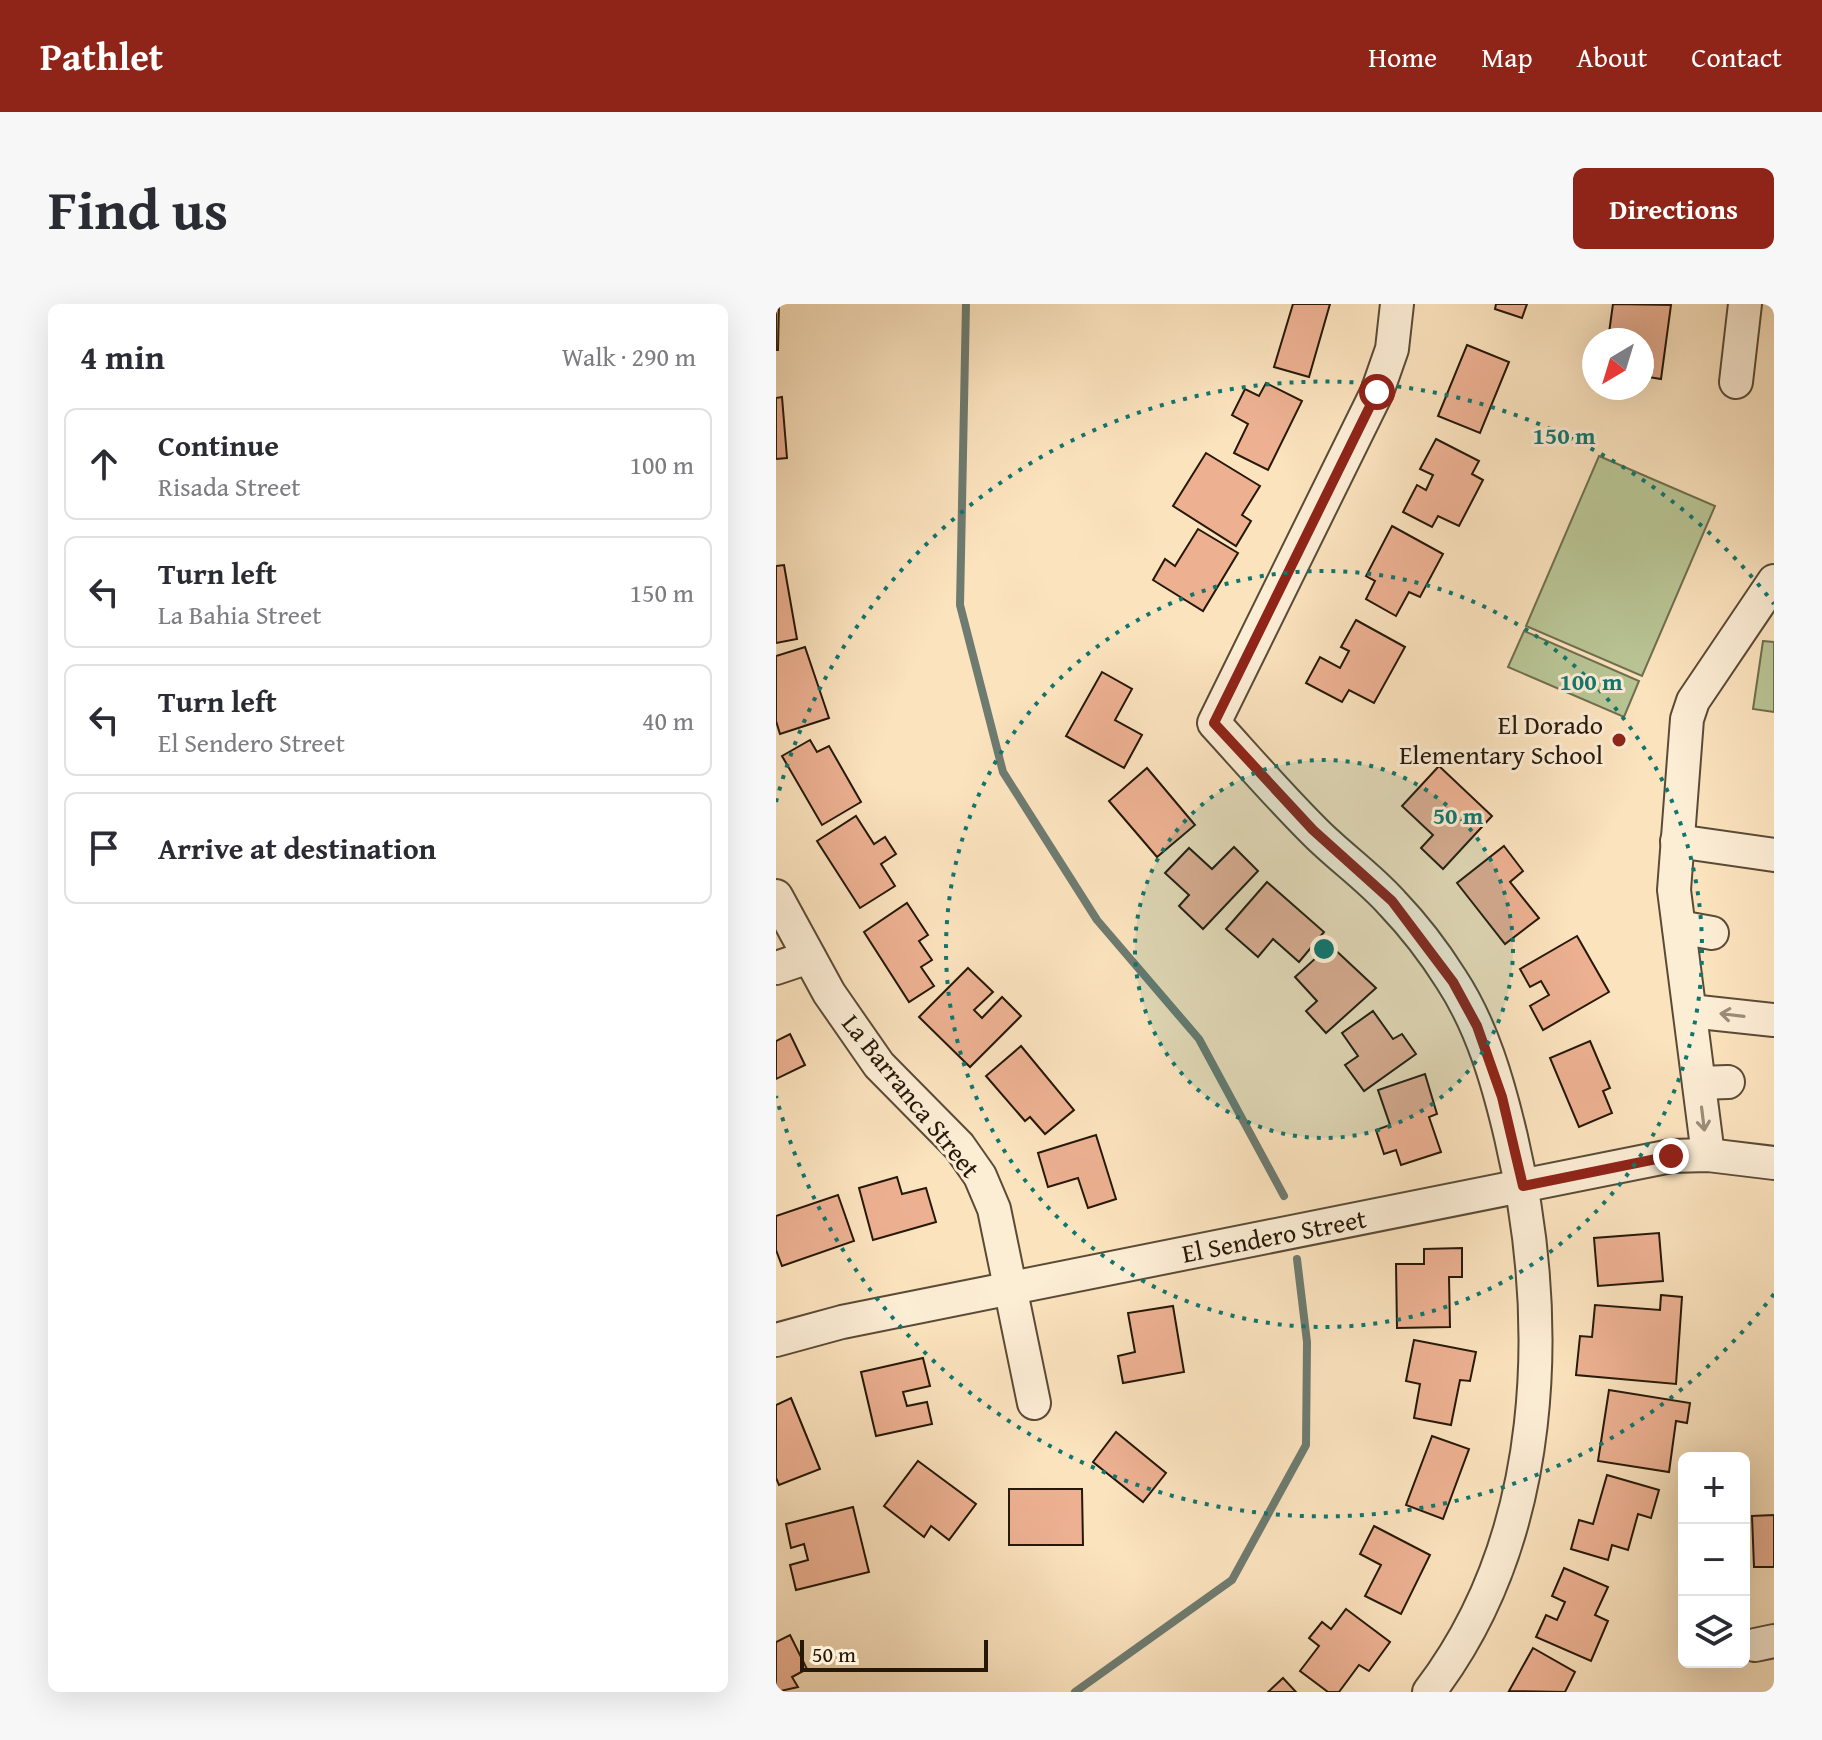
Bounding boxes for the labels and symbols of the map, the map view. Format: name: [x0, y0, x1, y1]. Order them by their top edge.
north arrow: [1582, 328, 1654, 400]
route start: [1359, 374, 1395, 410]
text: 150 m: [1532, 418, 1596, 453]
text: 100 m: [1559, 664, 1623, 699]
place label: El Dorado Elementary School: [1399, 705, 1603, 774]
marker: El Dorado Elementary School: [1610, 731, 1628, 749]
text: 50 m: [1433, 798, 1484, 833]
centre of rings: [1310, 935, 1338, 963]
street label: La Barranca Street: [833, 1005, 990, 1186]
one-way arrow: [1719, 1008, 1746, 1023]
one-way arrow: [1696, 1106, 1711, 1131]
route end: [1653, 1138, 1689, 1174]
street label: El Sendero Street: [1178, 1199, 1369, 1272]
scale bar: [800, 1636, 988, 1672]

